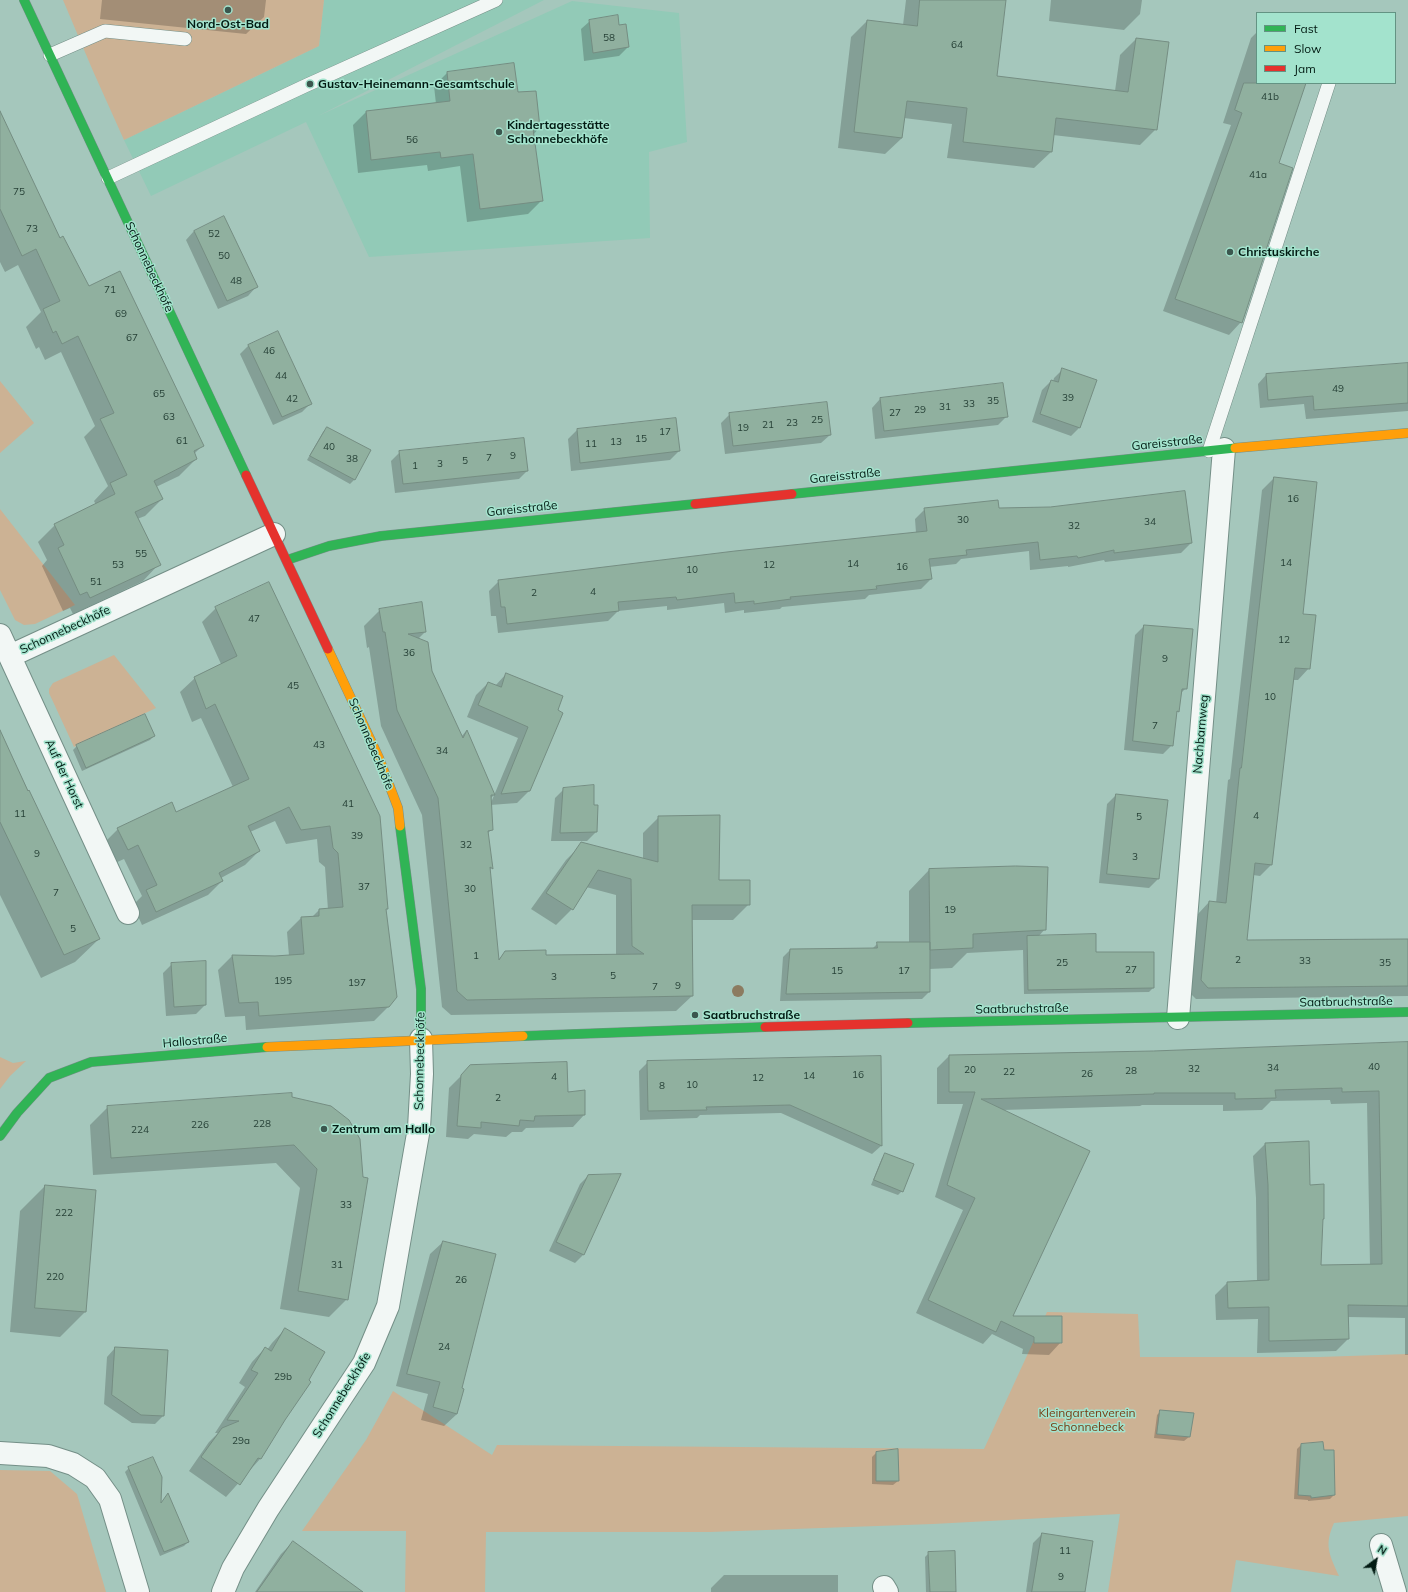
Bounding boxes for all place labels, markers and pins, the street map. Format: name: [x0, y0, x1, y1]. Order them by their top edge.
marker: Nord-Ost-Bad: [223, 5, 233, 15]
place label: Nord-Ost-Bad: [187, 17, 269, 31]
place label: Gustav-Heinemann-Gesamtschule: [318, 77, 515, 91]
marker: Gustav-Heinemann-Gesamtschule: [305, 79, 315, 89]
place label: Kindertagesstätte Schonnebeckhöfe: [507, 118, 610, 146]
marker: Kindertagesstätte Schonnebeckhöfe: [494, 127, 504, 137]
place label: Christuskirche: [1238, 245, 1319, 259]
marker: Christuskirche: [1225, 247, 1235, 257]
place label: Saatbruchstraße: [703, 1008, 800, 1022]
marker: Saatbruchstraße: [690, 1010, 700, 1020]
place label: Zentrum am Hallo: [332, 1122, 435, 1136]
marker: Zentrum am Hallo: [319, 1124, 329, 1134]

